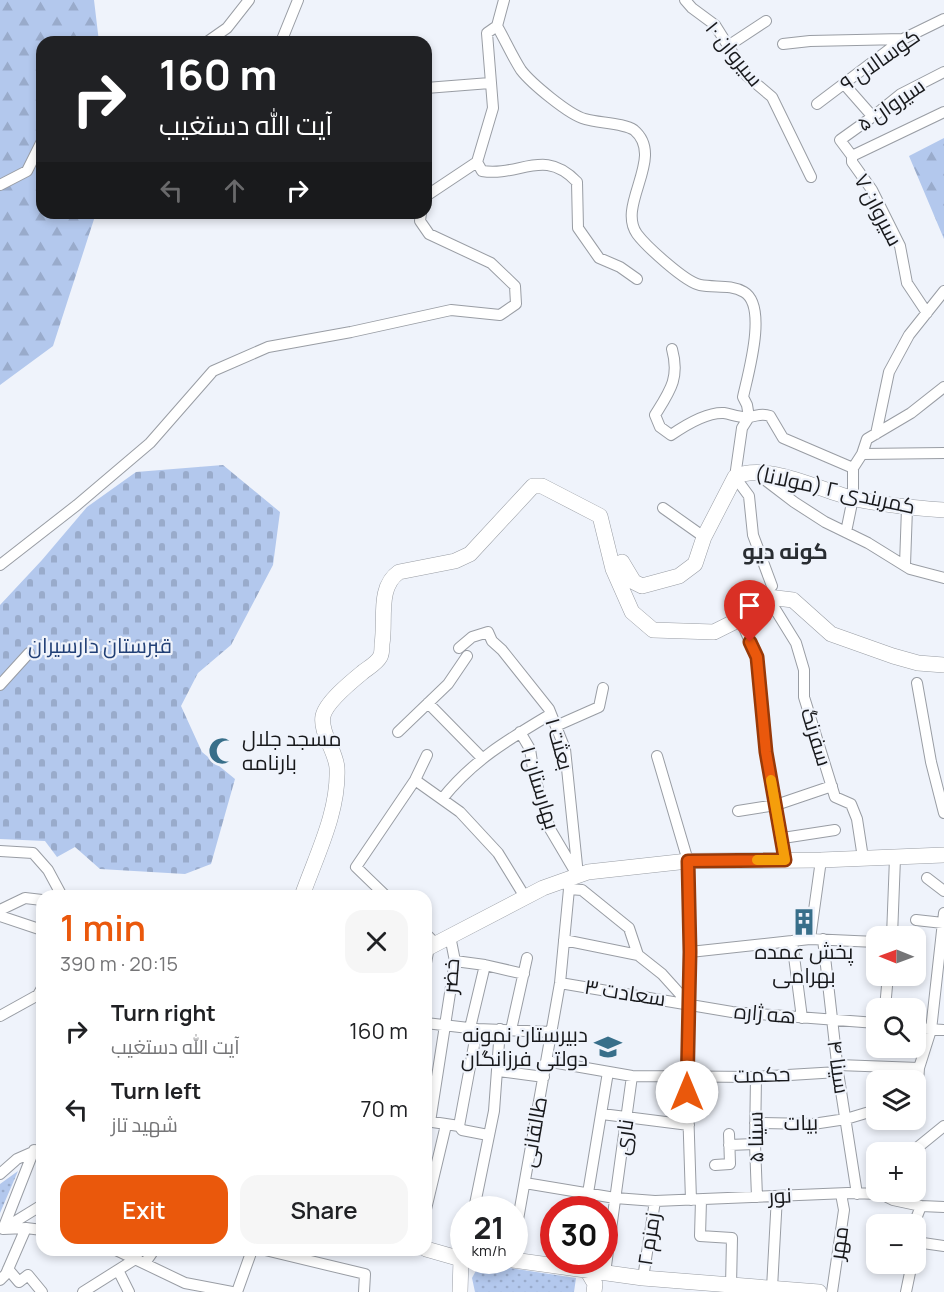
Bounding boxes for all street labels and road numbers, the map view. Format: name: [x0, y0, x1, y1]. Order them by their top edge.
street label: سیروان ۱۰: [700, 15, 770, 92]
street label: کوسالان ۹: [834, 21, 925, 97]
street label: سیروان ۵: [851, 71, 930, 137]
street label: سیروان ۷: [848, 168, 910, 251]
street label: کمربندی ۲ (مولانا): [752, 458, 918, 520]
street label: سفرنگ: [795, 704, 839, 769]
street label: بعثت ۱: [539, 714, 581, 773]
street label: بهارستان ۱: [515, 743, 567, 833]
street label: خضر: [435, 957, 465, 995]
street label: سعادت ۳: [582, 972, 668, 1012]
street label: هه ژاره: [733, 996, 797, 1030]
street label: سینا ۴: [821, 1038, 857, 1096]
street label: حکمت: [733, 1059, 791, 1089]
street label: طالقانی: [513, 1094, 553, 1169]
street label: بیات: [783, 1108, 819, 1136]
street label: سینا ۵: [741, 1111, 769, 1163]
street label: ناری: [607, 1117, 639, 1157]
street label: نور: [767, 1180, 792, 1210]
street label: زمزم ۲: [630, 1210, 667, 1268]
street label: مهر: [822, 1224, 854, 1262]

